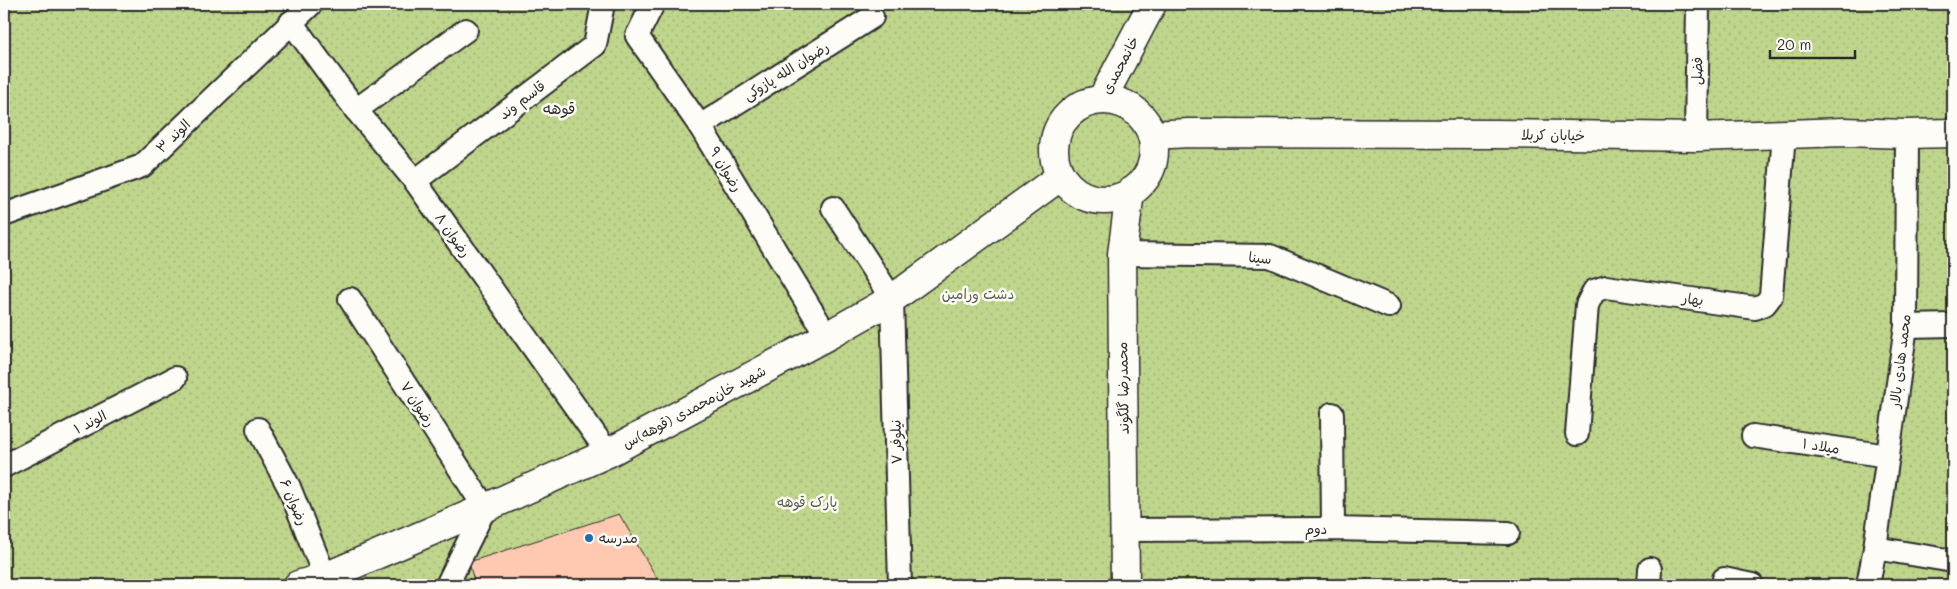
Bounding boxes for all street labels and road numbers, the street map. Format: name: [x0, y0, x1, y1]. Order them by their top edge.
street label: خانمحمدی: [1096, 32, 1143, 97]
street label: رضوان الله پازوکی: [739, 37, 833, 105]
street label: فضل: [1687, 57, 1706, 85]
street label: قاسم وند: [495, 76, 550, 125]
street label: الوند ۳: [151, 115, 194, 157]
street label: خیابان کربلا: [1521, 124, 1585, 145]
street label: رضوان ۹: [706, 143, 747, 195]
street label: رضوان ۸: [431, 209, 476, 261]
street label: سینا: [1248, 247, 1273, 268]
street label: بهار: [1680, 287, 1705, 309]
street label: محمد هادی بالار: [1884, 313, 1915, 410]
street label: محمدرضا گلگوند: [1112, 342, 1133, 434]
street label: شهید خان‌محمدی (قوهه)س: [619, 361, 769, 453]
street label: رضوان ۷: [397, 377, 440, 430]
street label: الوند ۱: [70, 405, 109, 438]
street label: نیلوفر ۷: [886, 419, 906, 465]
street label: میلاد ۱: [1801, 433, 1841, 458]
street label: رضوان ۶: [276, 476, 313, 528]
street label: دوم: [1305, 519, 1327, 540]

